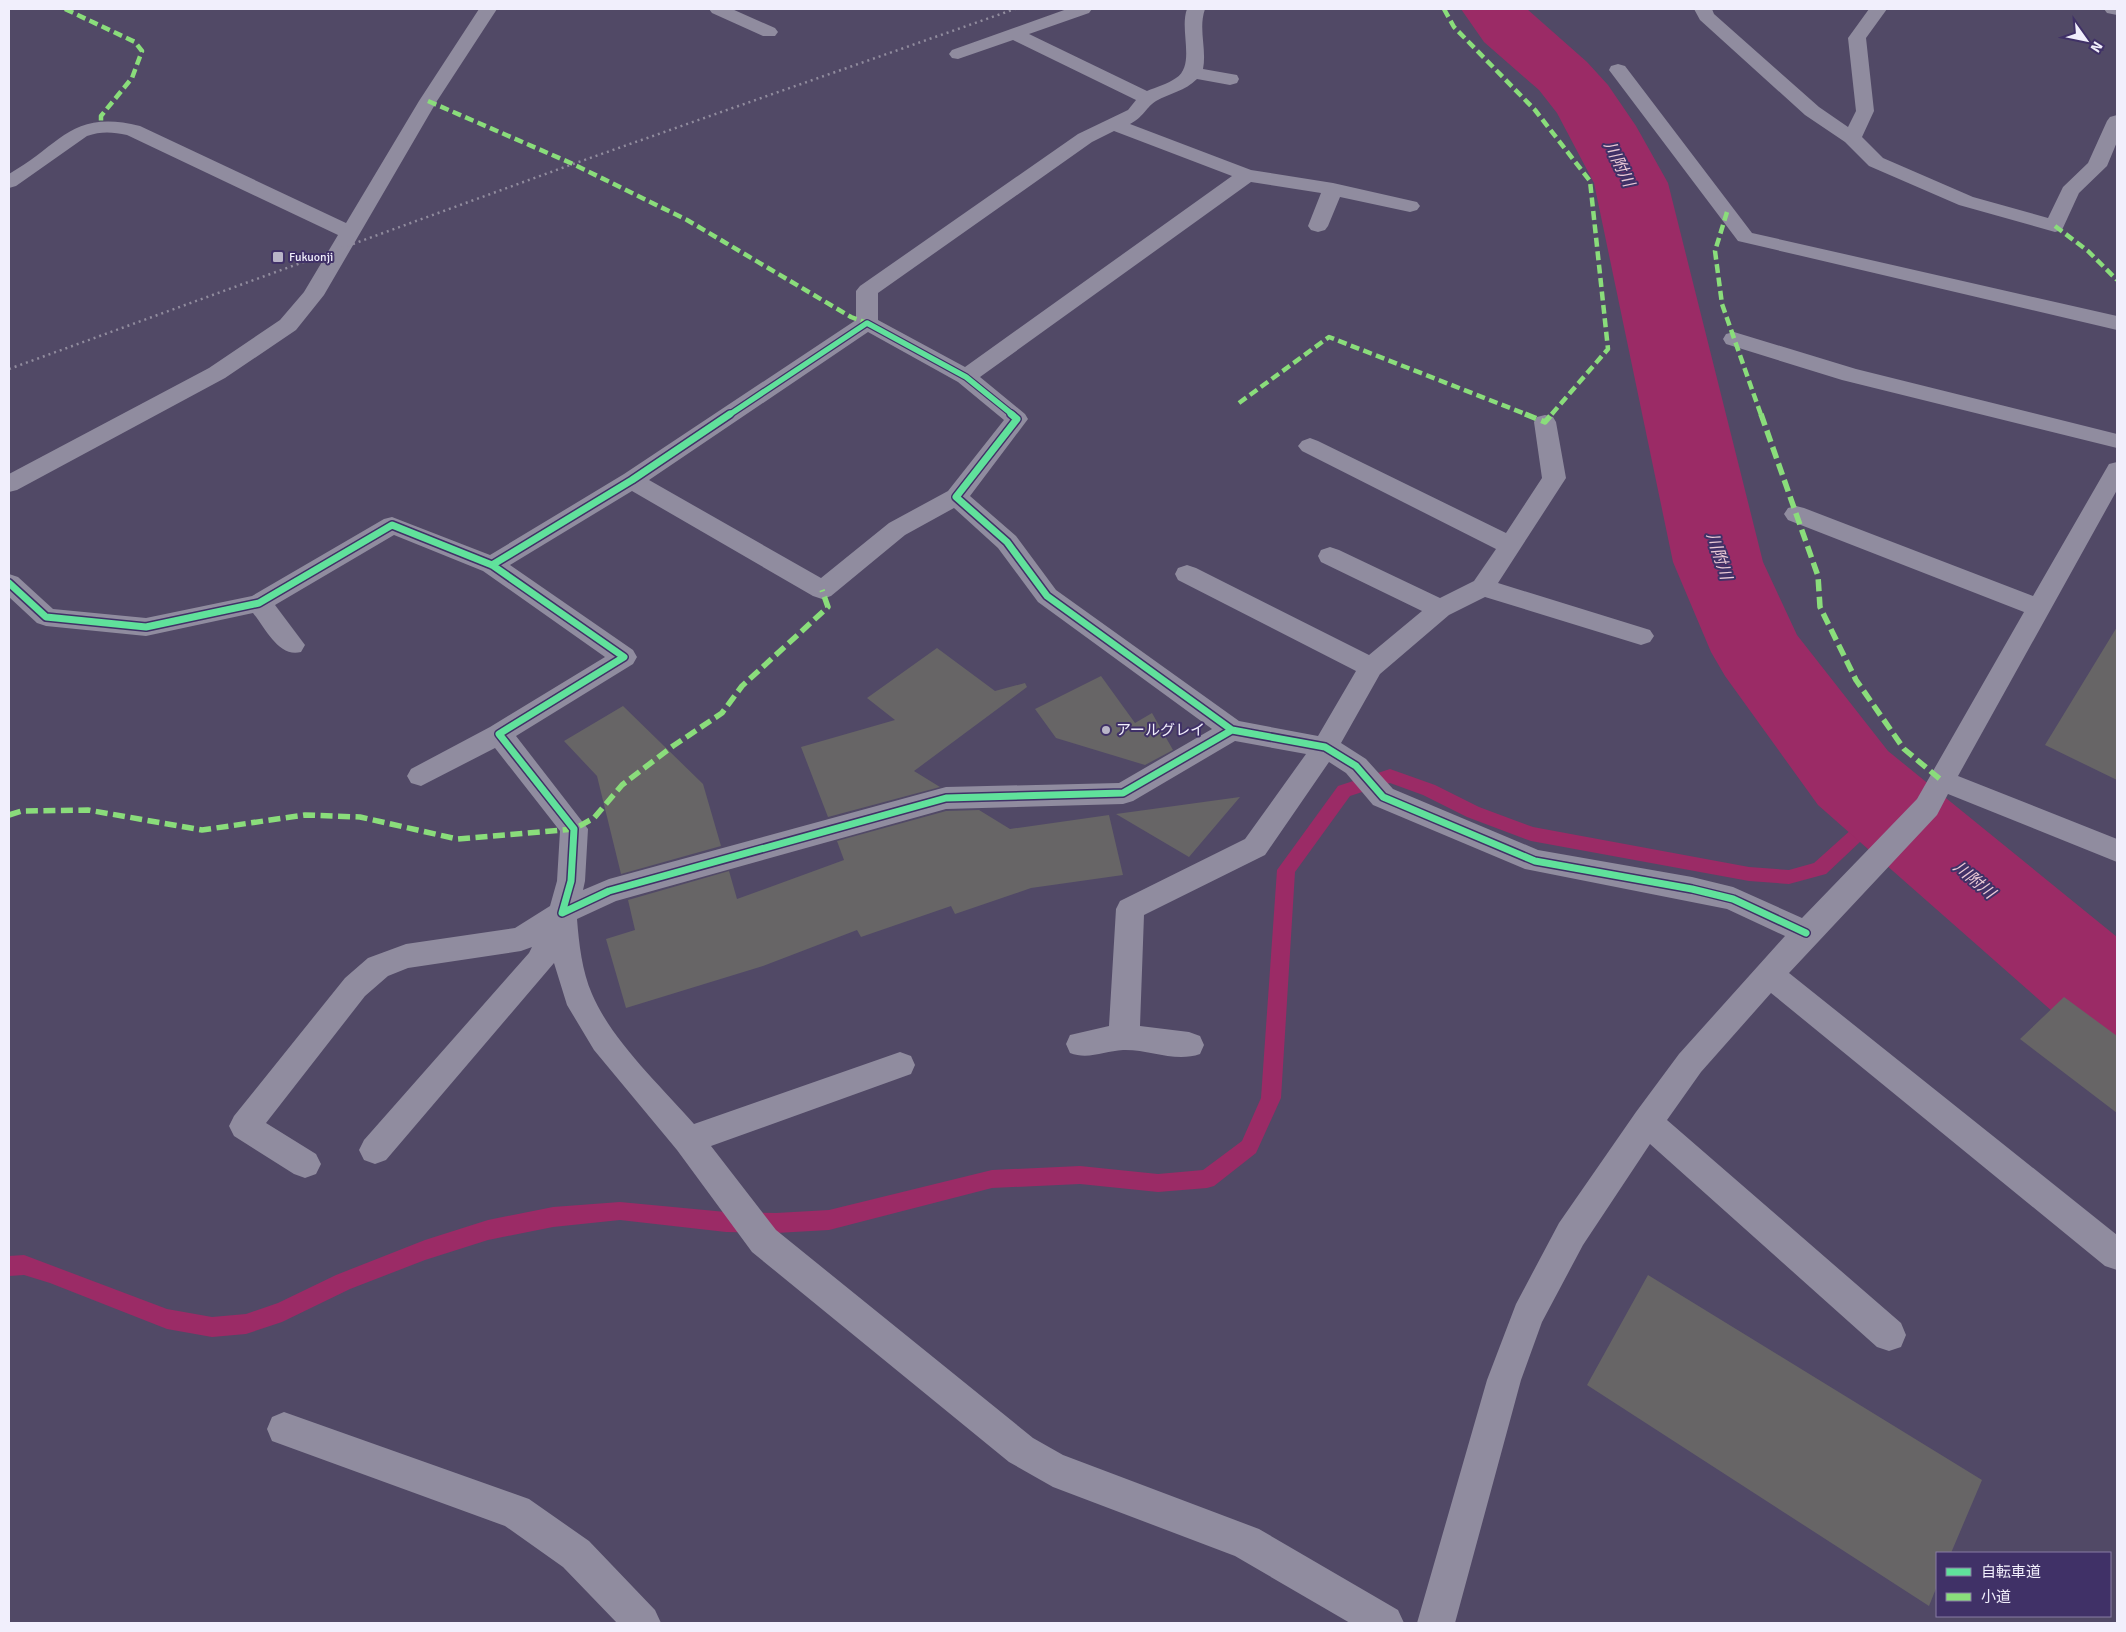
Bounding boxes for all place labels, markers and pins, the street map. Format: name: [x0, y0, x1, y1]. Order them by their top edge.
marker: Fukuonji: [271, 250, 285, 264]
place label: Fukuonji: [289, 250, 333, 265]
place label: アールグレイ: [1116, 721, 1205, 739]
marker: アールグレイ: [1100, 724, 1112, 736]

